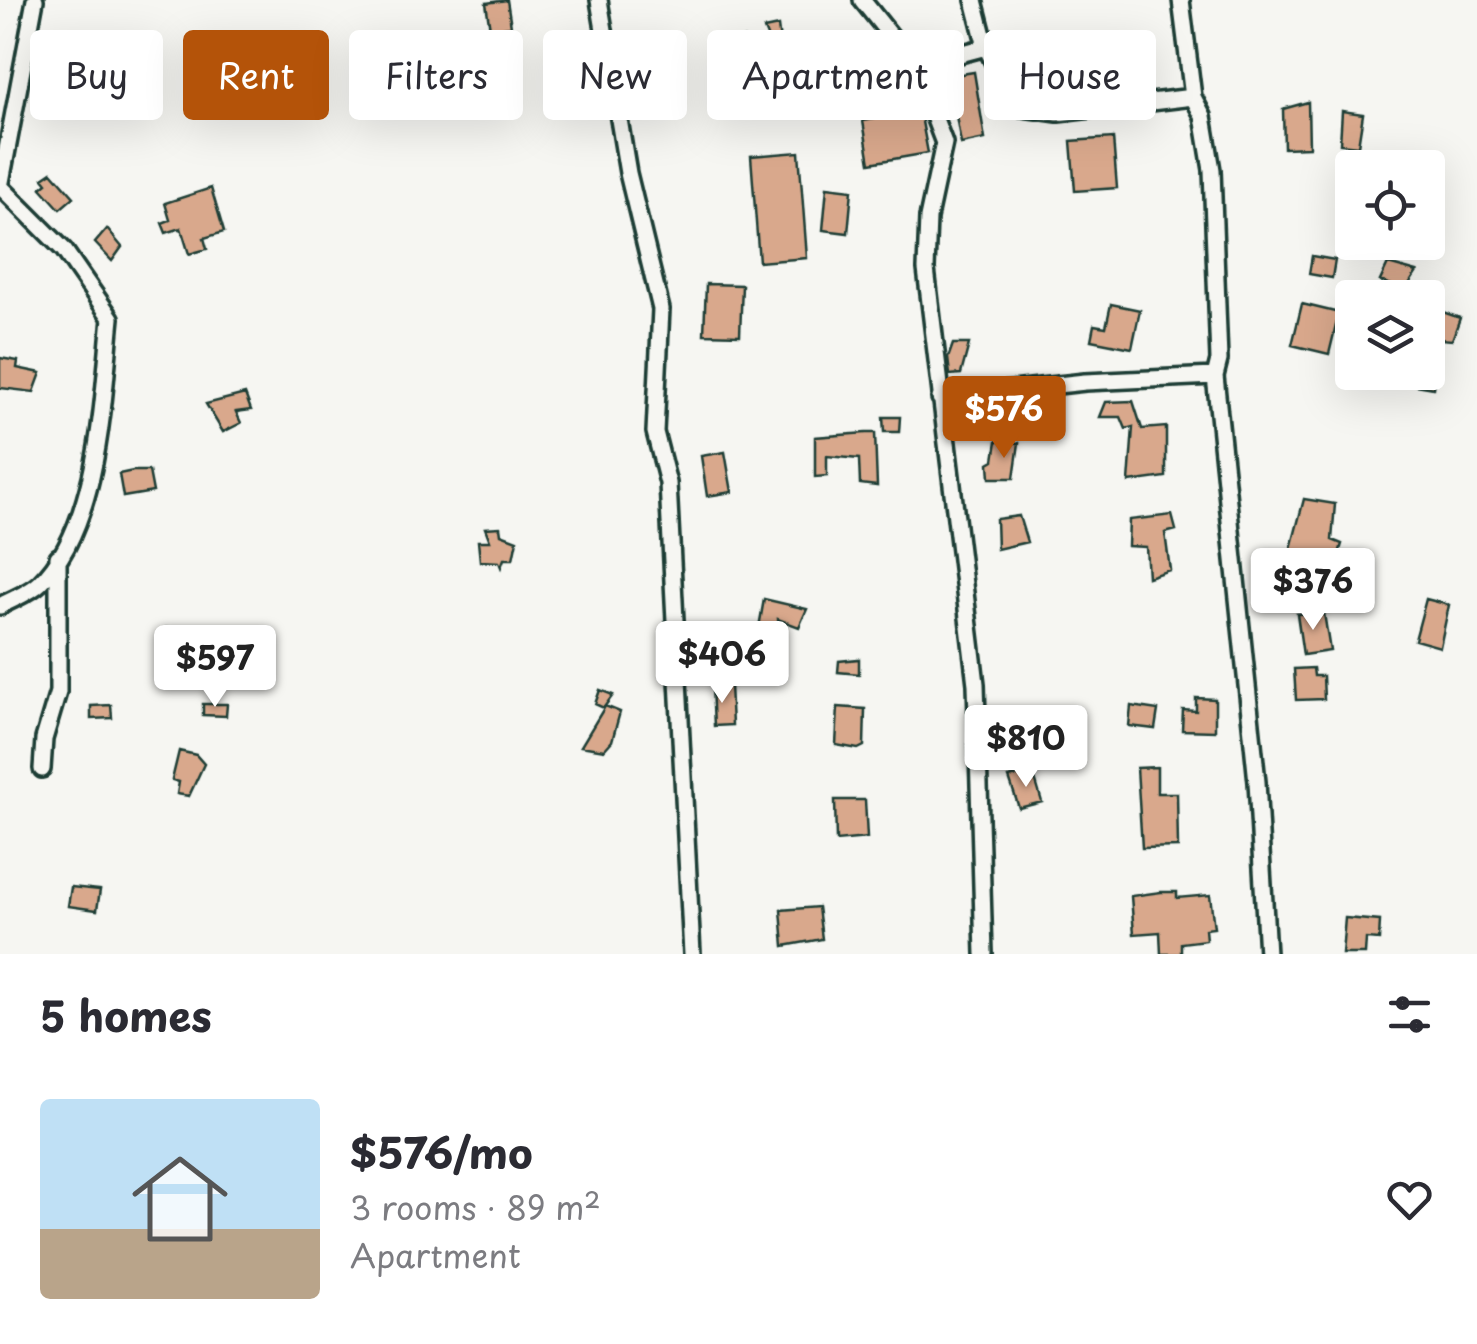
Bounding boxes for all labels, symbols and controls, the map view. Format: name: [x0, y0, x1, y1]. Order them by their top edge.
chip: Buy: [30, 30, 163, 120]
chip: Rent: [183, 30, 329, 120]
chip: Filters: [349, 30, 523, 120]
chip: New: [543, 30, 687, 120]
chip: Apartment: [707, 30, 964, 120]
chip: House: [984, 30, 1156, 120]
map controls: [1335, 150, 1445, 390]
button: locate: [1335, 150, 1445, 260]
button: layers: [1335, 280, 1445, 390]
pin: $576: [945, 376, 1063, 461]
text: $576: [965, 384, 1043, 432]
pin: $376: [1254, 548, 1372, 633]
text: $376: [1273, 556, 1353, 604]
pin: $406: [663, 621, 781, 706]
pin: $597: [156, 625, 274, 710]
text: $406: [678, 629, 766, 677]
text: $597: [176, 633, 254, 681]
pin: $810: [967, 705, 1085, 790]
text: $810: [986, 713, 1066, 761]
text: 5 homes: [40, 983, 212, 1046]
icon: filters: [1382, 987, 1437, 1042]
text: $576/mo: [350, 1120, 533, 1183]
icon: home: [120, 1139, 240, 1259]
icon: heart: [1382, 1172, 1437, 1227]
text: 3 rooms · 89 m²: [350, 1183, 601, 1231]
text: Apartment: [350, 1231, 521, 1279]

